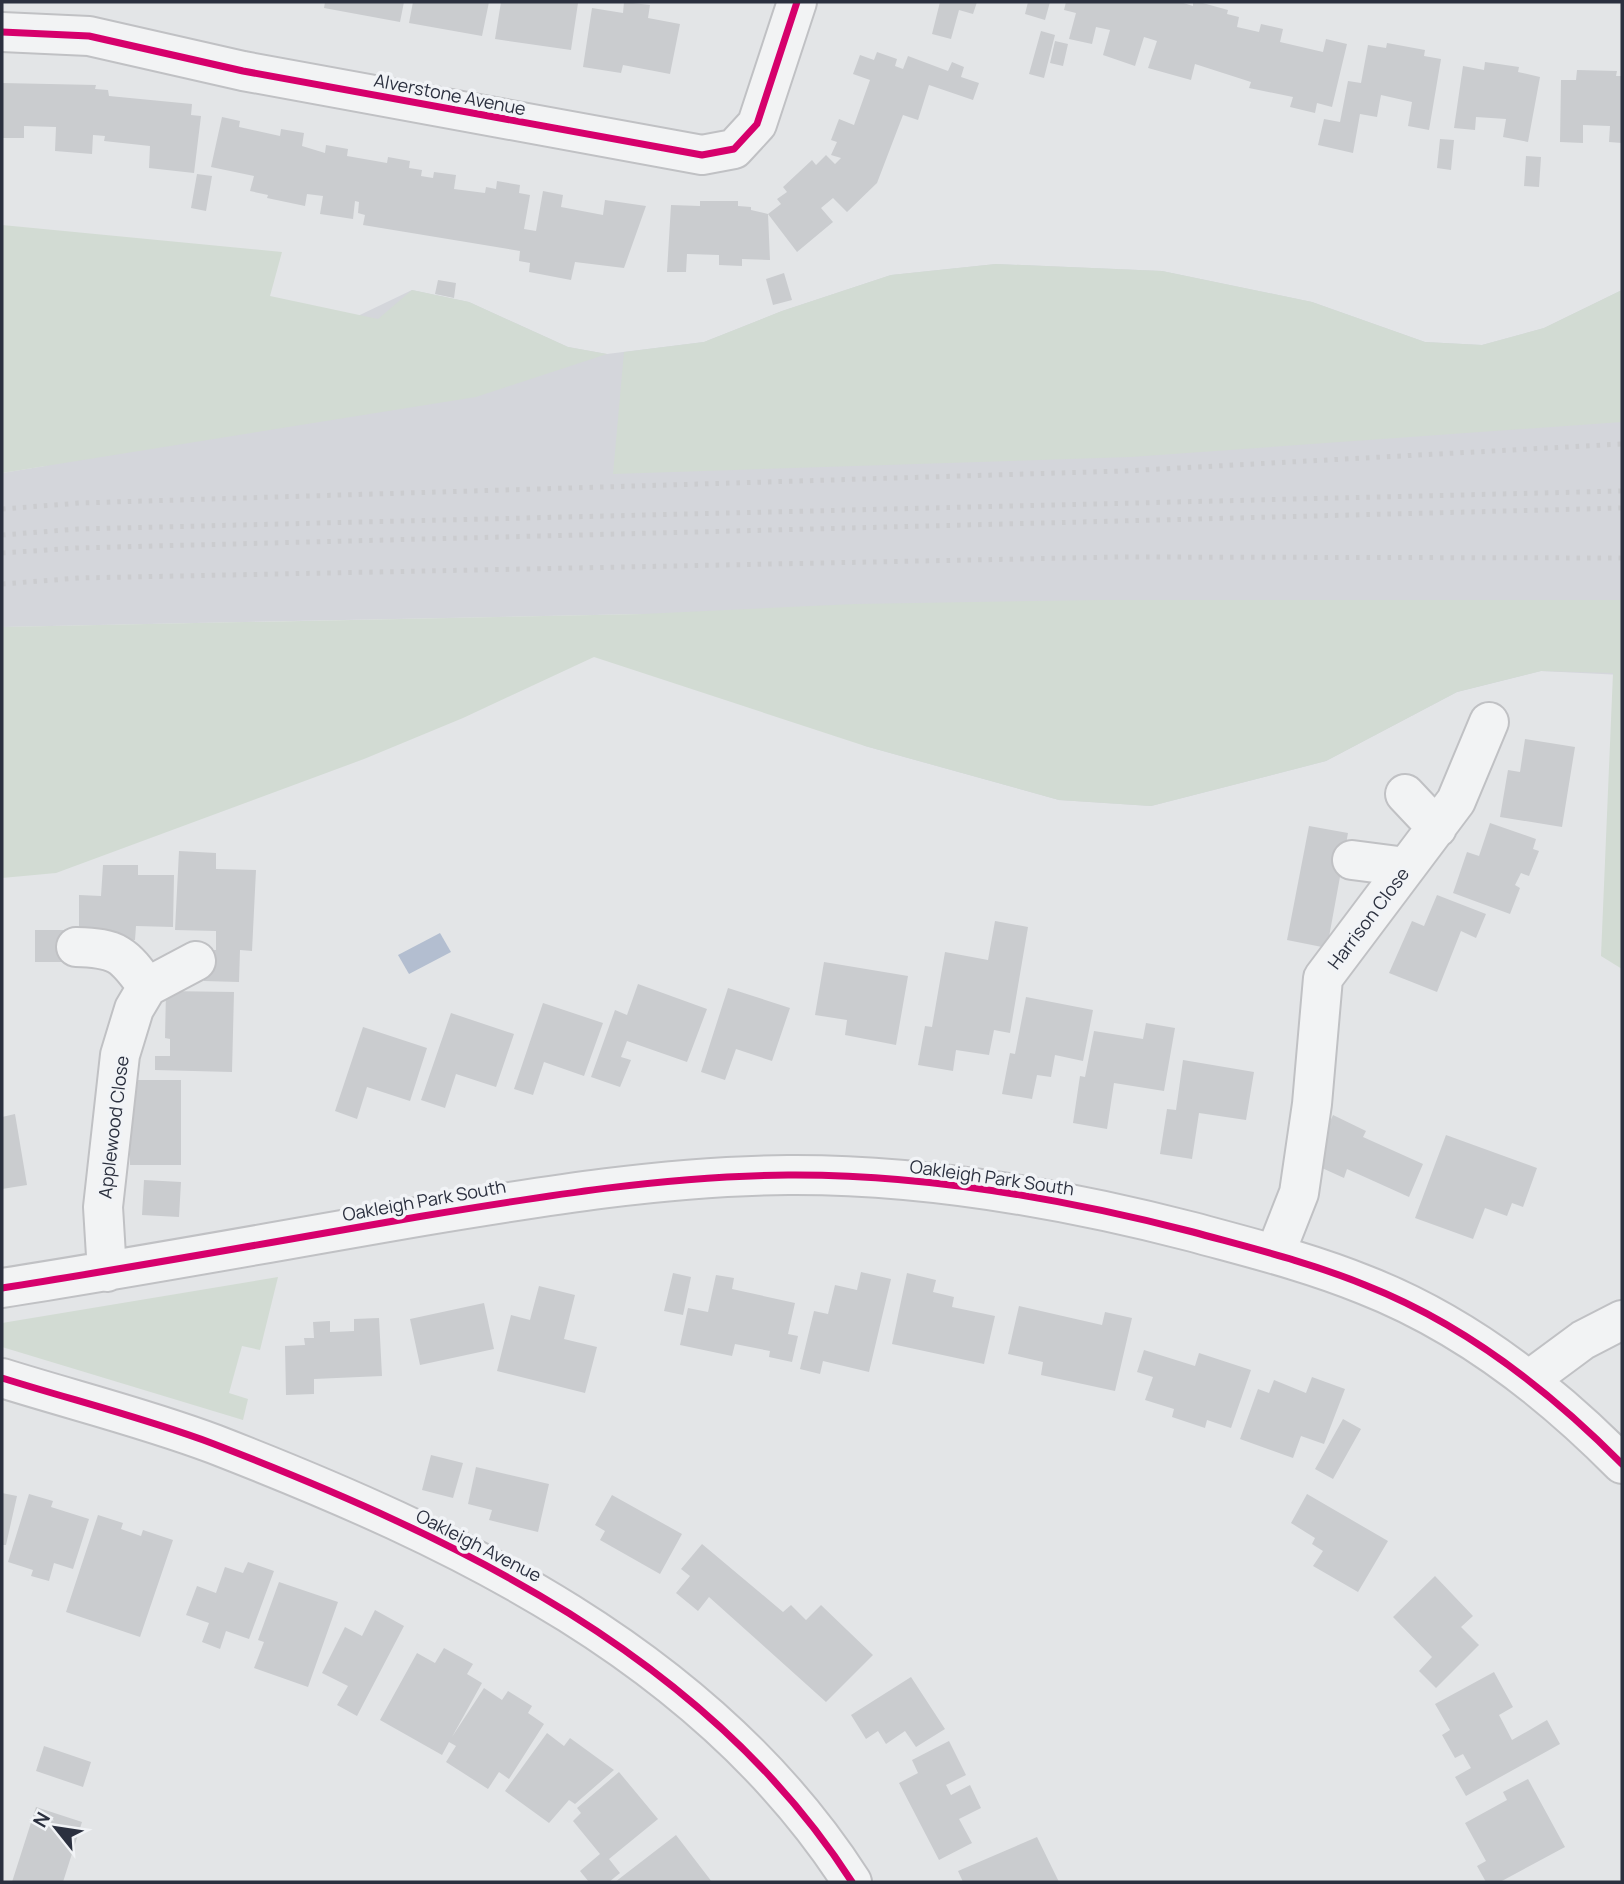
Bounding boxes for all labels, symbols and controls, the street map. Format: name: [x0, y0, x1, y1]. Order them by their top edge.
street label: Alverstone Avenue: [372, 67, 528, 121]
street label: Harrison Close: [1322, 862, 1414, 974]
street label: Applewood Close: [92, 1054, 134, 1200]
street label: Oakleigh Park South: [908, 1154, 1076, 1200]
street label: Oakleigh Park South: [340, 1174, 508, 1226]
street label: Oakleigh Avenue: [412, 1503, 546, 1587]
north arrow: [21, 1793, 91, 1863]
text: N: [27, 1807, 56, 1832]

